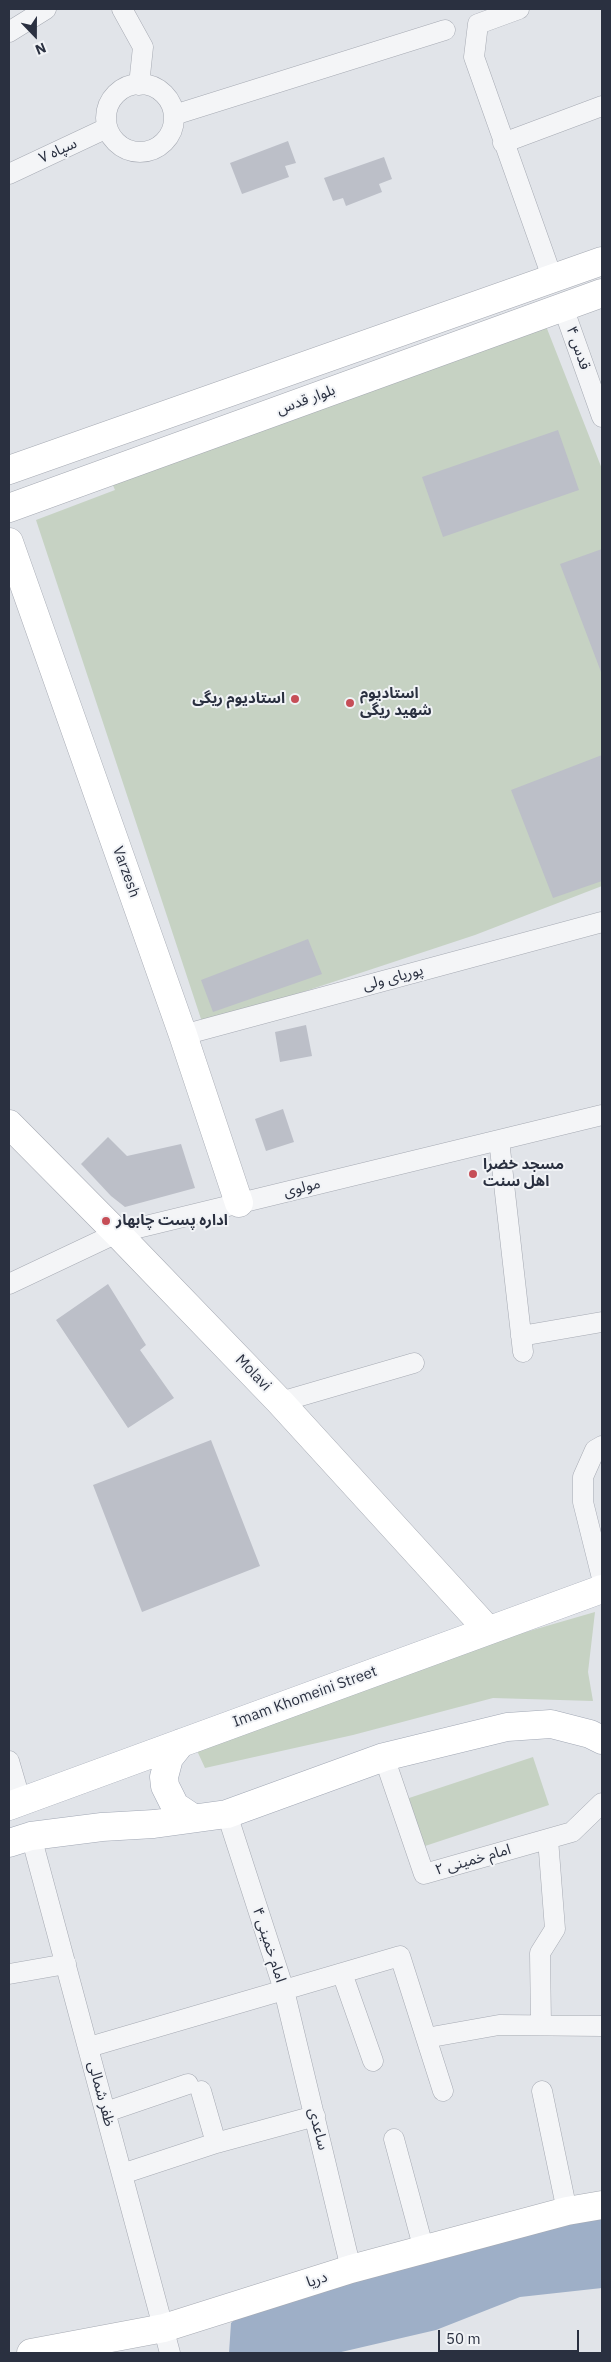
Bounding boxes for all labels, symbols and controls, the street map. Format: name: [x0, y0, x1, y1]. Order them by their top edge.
north arrow: [10, 10, 60, 60]
text: N: [33, 39, 49, 59]
street label: سپاه ۷: [36, 134, 80, 168]
street label: قدس ۴: [562, 324, 594, 372]
street label: بلوار قدس: [274, 381, 338, 419]
place label: استادیوم شهید ریگی: [360, 685, 432, 720]
place label: استادیوم ریگی: [192, 690, 285, 708]
marker: استادیوم ریگی: [289, 693, 301, 705]
marker: استادیوم شهید ریگی: [344, 697, 356, 709]
street label: Varzesh: [108, 844, 144, 900]
street label: پوریای ولی: [361, 961, 425, 995]
place label: مسجد خضرا اهل سنت: [483, 1156, 564, 1191]
marker: مسجد خضرا اهل سنت: [467, 1168, 479, 1180]
street label: مولوی: [282, 1175, 322, 1201]
place label: اداره پست چابهار: [116, 1212, 228, 1230]
marker: اداره پست چابهار: [100, 1215, 112, 1227]
street label: Molavi: [231, 1351, 275, 1395]
street label: Imam Khomeini Street: [230, 1663, 380, 1731]
street label: امام خمینی ۲: [433, 1841, 513, 1879]
street label: امام خمینی ۴: [248, 1905, 290, 1985]
street label: ظفر شمالی: [84, 2059, 118, 2129]
street label: ساعدی: [304, 2106, 332, 2152]
street label: دریا: [304, 2268, 330, 2292]
scale bar: [441, 2320, 582, 2352]
text: 50 m: [446, 2329, 481, 2348]

